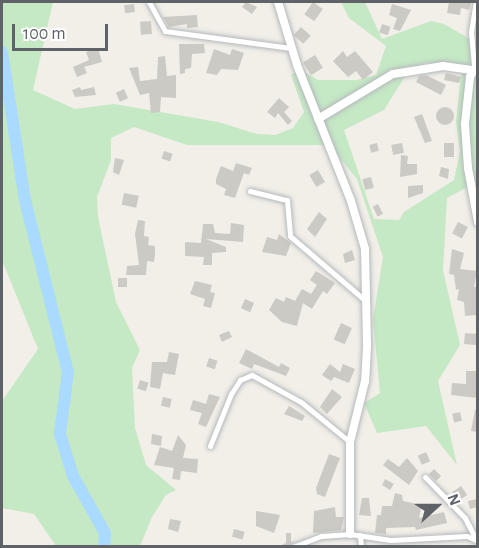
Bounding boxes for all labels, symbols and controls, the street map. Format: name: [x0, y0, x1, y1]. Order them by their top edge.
scale bar: [15, 12, 111, 50]
text: 100 m: [23, 25, 66, 43]
north arrow: [407, 476, 467, 536]
text: N: [444, 491, 463, 508]

